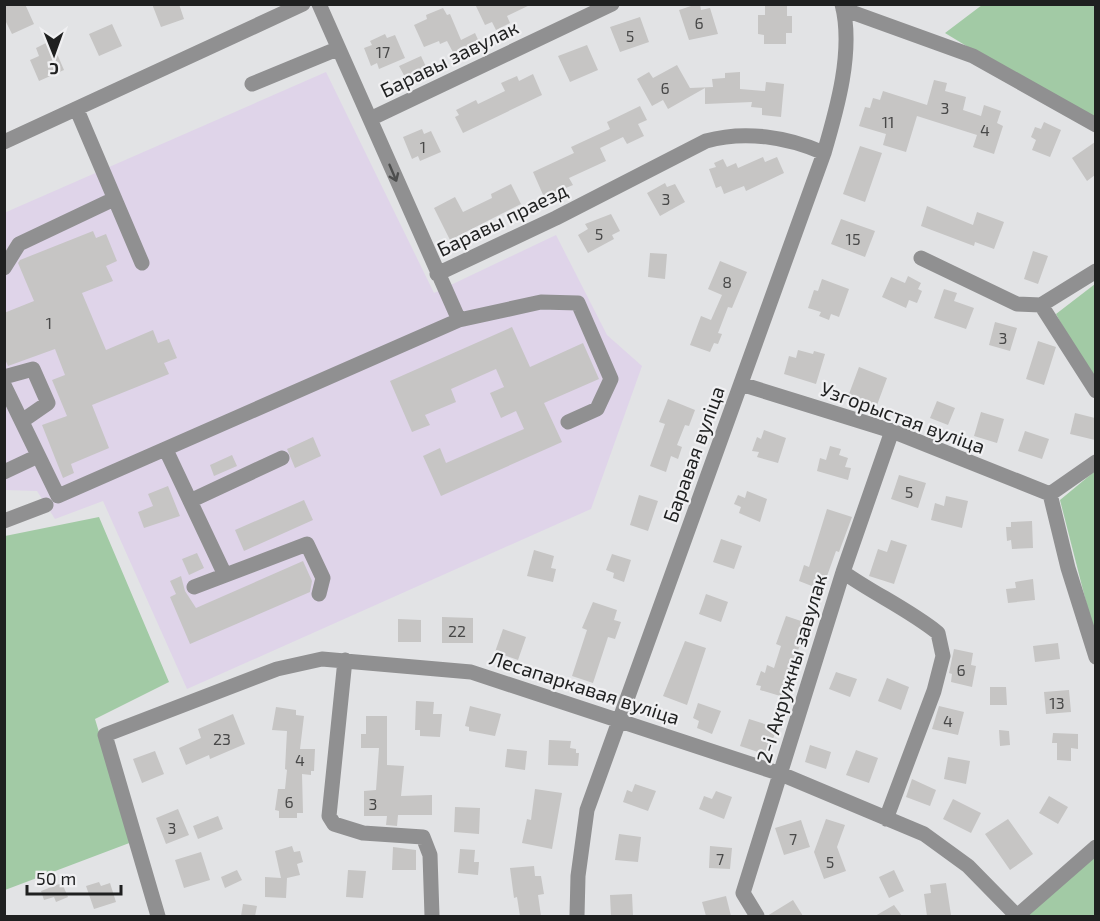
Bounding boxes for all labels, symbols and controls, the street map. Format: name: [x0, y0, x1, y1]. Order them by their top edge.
house number: 6: [694, 13, 704, 32]
street label: Баравы завулак: [376, 14, 523, 103]
north arrow: [24, 24, 84, 84]
house number: 5: [626, 26, 634, 45]
house number: 17: [376, 42, 390, 61]
text: С: [49, 60, 59, 79]
house number: 6: [660, 78, 670, 97]
house number: 3: [941, 98, 949, 117]
house number: 11: [882, 112, 894, 131]
house number: 4: [980, 120, 990, 139]
house number: 1: [420, 137, 426, 156]
one-way arrow: [388, 163, 399, 182]
street label: Баравы праезд: [433, 177, 571, 261]
house number: 3: [662, 189, 670, 208]
house number: 5: [595, 224, 603, 243]
house number: 15: [846, 229, 860, 248]
house number: 8: [722, 272, 732, 291]
house number: 1: [46, 313, 52, 332]
house number: 3: [999, 328, 1007, 347]
street label: Узгорыстая вуліца: [817, 376, 989, 459]
street label: Баравая вуліца: [657, 383, 730, 526]
house number: 5: [905, 482, 913, 501]
street label: 2-і Акружны завулак: [751, 570, 832, 766]
house number: 22: [448, 621, 466, 640]
street label: Лесапаркавая вуліца: [487, 645, 683, 730]
house number: 6: [956, 660, 966, 679]
house number: 13: [1049, 693, 1065, 712]
house number: 4: [943, 711, 953, 730]
house number: 23: [213, 729, 231, 748]
house number: 4: [295, 750, 305, 769]
house number: 6: [284, 792, 294, 811]
house number: 3: [369, 794, 377, 813]
house number: 3: [168, 818, 176, 837]
house number: 7: [789, 829, 797, 848]
house number: 7: [716, 849, 724, 868]
house number: 5: [826, 852, 834, 871]
scale bar: [27, 858, 122, 896]
text: 50 m: [36, 867, 76, 889]

